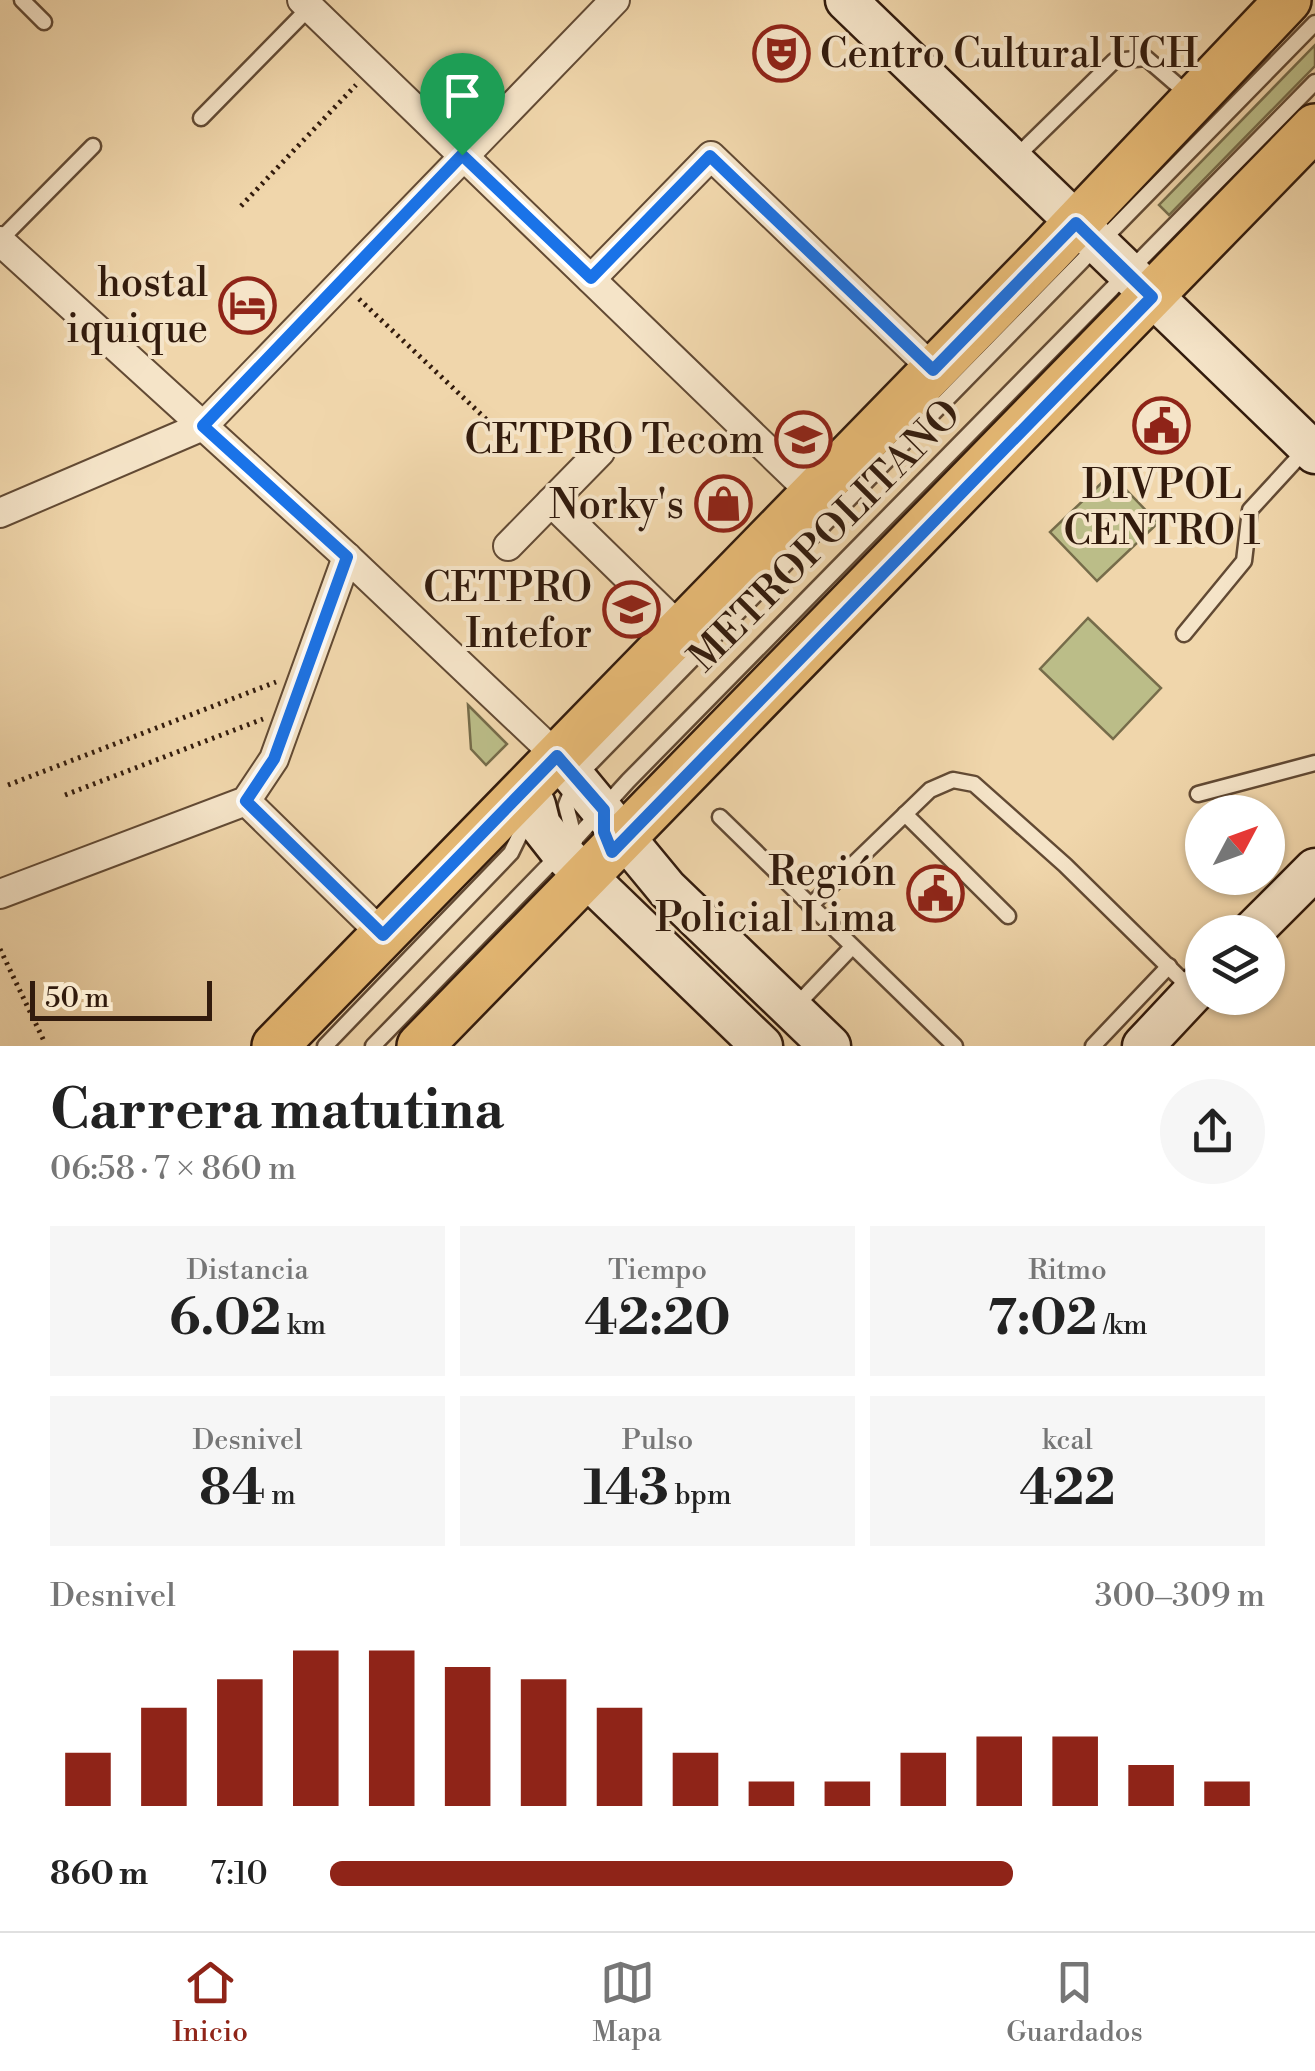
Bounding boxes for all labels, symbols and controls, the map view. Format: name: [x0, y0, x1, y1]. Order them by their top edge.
theatre icon: Centro Cultural UCH: [751, 23, 811, 83]
place label: Centro Cultural UCH: [820, 30, 1198, 80]
pin: [420, 53, 505, 156]
icon: arrive: [435, 68, 490, 123]
place label: hostal iquique: [66, 259, 208, 355]
hotel icon: hostal iquique: [217, 275, 277, 335]
street label: METROPOLITANO: [679, 390, 972, 683]
public building icon: DIVPOL CENTRO 1: [1132, 395, 1192, 455]
school or university icon: CETPRO Tecom: [773, 409, 833, 469]
place label: CETPRO Tecom: [465, 416, 764, 466]
place label: DIVPOL CENTRO 1: [1063, 461, 1261, 557]
shop icon: Norky's: [693, 474, 753, 534]
place label: Norky's: [549, 481, 684, 532]
place label: CETPRO Intefor: [423, 564, 592, 660]
school or university icon: CETPRO Intefor: [601, 580, 661, 640]
north arrow: [1185, 795, 1285, 895]
map controls: [1185, 795, 1285, 1015]
place label: Región Policial Lima: [655, 848, 897, 944]
public building icon: Región Policial Lima: [905, 864, 965, 924]
button: layers: [1185, 915, 1285, 1015]
scale bar: [30, 976, 212, 1020]
text: 50 m: [45, 981, 109, 1016]
text: Carrera matutina: [50, 1077, 504, 1146]
button: share: [1160, 1079, 1265, 1184]
text: 06:58 · 7 × 860 m: [50, 1149, 296, 1189]
text: Distancia: [186, 1253, 309, 1288]
text: Tiempo: [608, 1253, 707, 1288]
text: Ritmo: [1028, 1253, 1107, 1288]
text: 6.02: [169, 1288, 281, 1350]
text: 42:20: [584, 1288, 731, 1350]
text: 7:02: [987, 1288, 1097, 1350]
text: km: [281, 1308, 326, 1343]
text: /km: [1097, 1308, 1148, 1343]
text: Desnivel: [192, 1423, 303, 1458]
text: Pulso: [622, 1423, 693, 1458]
text: kcal: [1042, 1423, 1093, 1458]
text: 84: [199, 1458, 265, 1520]
text: 143: [584, 1458, 669, 1520]
text: 422: [1020, 1458, 1116, 1520]
text: m: [265, 1478, 296, 1513]
text: bpm: [669, 1478, 731, 1513]
text: Desnivel: [50, 1576, 176, 1616]
text: 300–309 m: [1095, 1576, 1265, 1616]
text: 860 m: [50, 1854, 148, 1894]
text: 7:10: [210, 1854, 268, 1894]
tab: Inicio: [172, 1955, 248, 2050]
tab: Mapa: [592, 1955, 662, 2050]
tab: Guardados: [1006, 1955, 1143, 2050]

